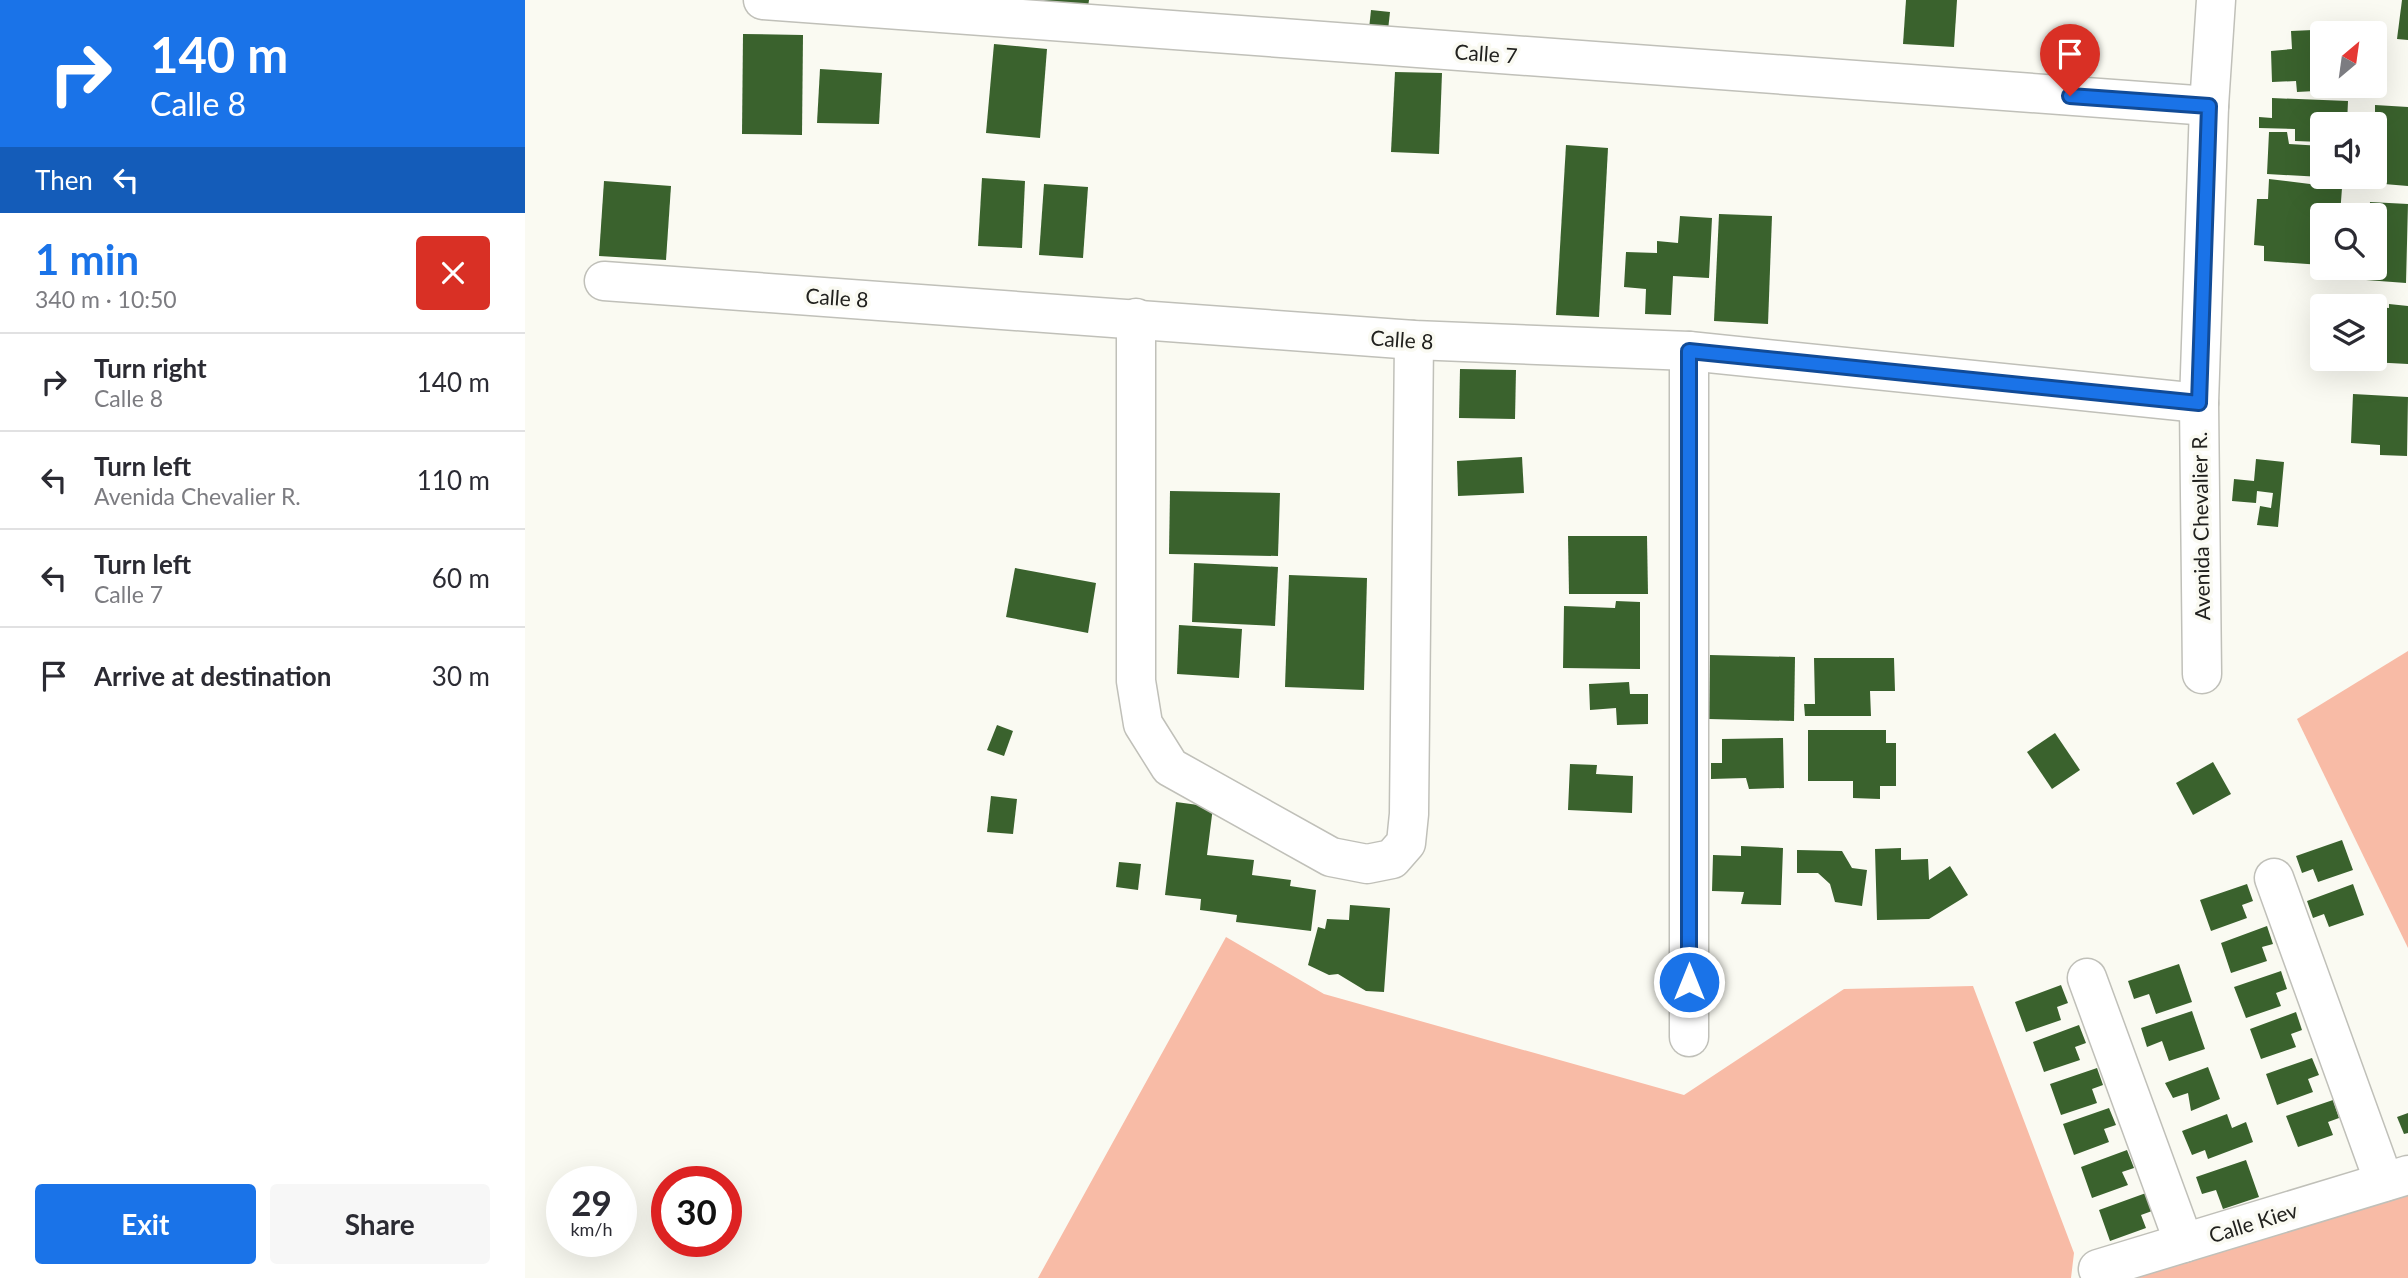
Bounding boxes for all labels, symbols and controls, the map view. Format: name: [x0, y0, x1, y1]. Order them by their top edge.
north arrow: [2310, 21, 2387, 98]
map controls: [2310, 21, 2387, 371]
pin: [2040, 24, 2100, 96]
text: 140 m: [150, 25, 288, 83]
icon: right: [35, 28, 126, 119]
icon: arrive: [2051, 35, 2089, 73]
street label: Calle 7: [1454, 38, 1518, 68]
text: Calle 8: [150, 84, 246, 123]
button: sound: [2310, 112, 2387, 189]
icon: left: [107, 161, 145, 199]
text: Then: [35, 164, 93, 196]
button: search: [2310, 203, 2387, 280]
text: 1 min: [35, 234, 139, 284]
button: close: [416, 236, 490, 310]
street label: Calle 8: [805, 282, 869, 312]
text: 340 m · 10:50: [35, 285, 177, 313]
button: layers: [2310, 294, 2387, 371]
street label: Calle 8: [1370, 324, 1434, 354]
text: Turn right: [94, 352, 207, 384]
icon: right: [35, 363, 73, 401]
text: 140 m: [417, 366, 490, 398]
text: Calle 8: [94, 384, 163, 412]
street label: Avenida Chevalier R.: [2186, 431, 2214, 621]
text: Turn left: [94, 450, 191, 482]
icon: left: [35, 461, 73, 499]
text: 110 m: [417, 464, 490, 496]
text: Avenida Chevalier R.: [94, 482, 301, 510]
text: Turn left: [94, 548, 191, 580]
icon: left: [35, 559, 73, 597]
text: 60 m: [432, 562, 490, 594]
text: Calle 7: [94, 580, 163, 608]
icon: arrive: [35, 657, 73, 695]
text: Arrive at destination: [94, 660, 331, 692]
text: 30 m: [432, 660, 490, 692]
position arrow: [1652, 945, 1726, 1019]
speed limit sign: 30: [651, 1166, 742, 1257]
text: 29: [571, 1181, 612, 1223]
button: Exit: [35, 1184, 256, 1264]
button: Share: [270, 1184, 490, 1264]
street label: Calle Kiev: [2206, 1197, 2301, 1247]
text: km/h: [570, 1218, 613, 1240]

